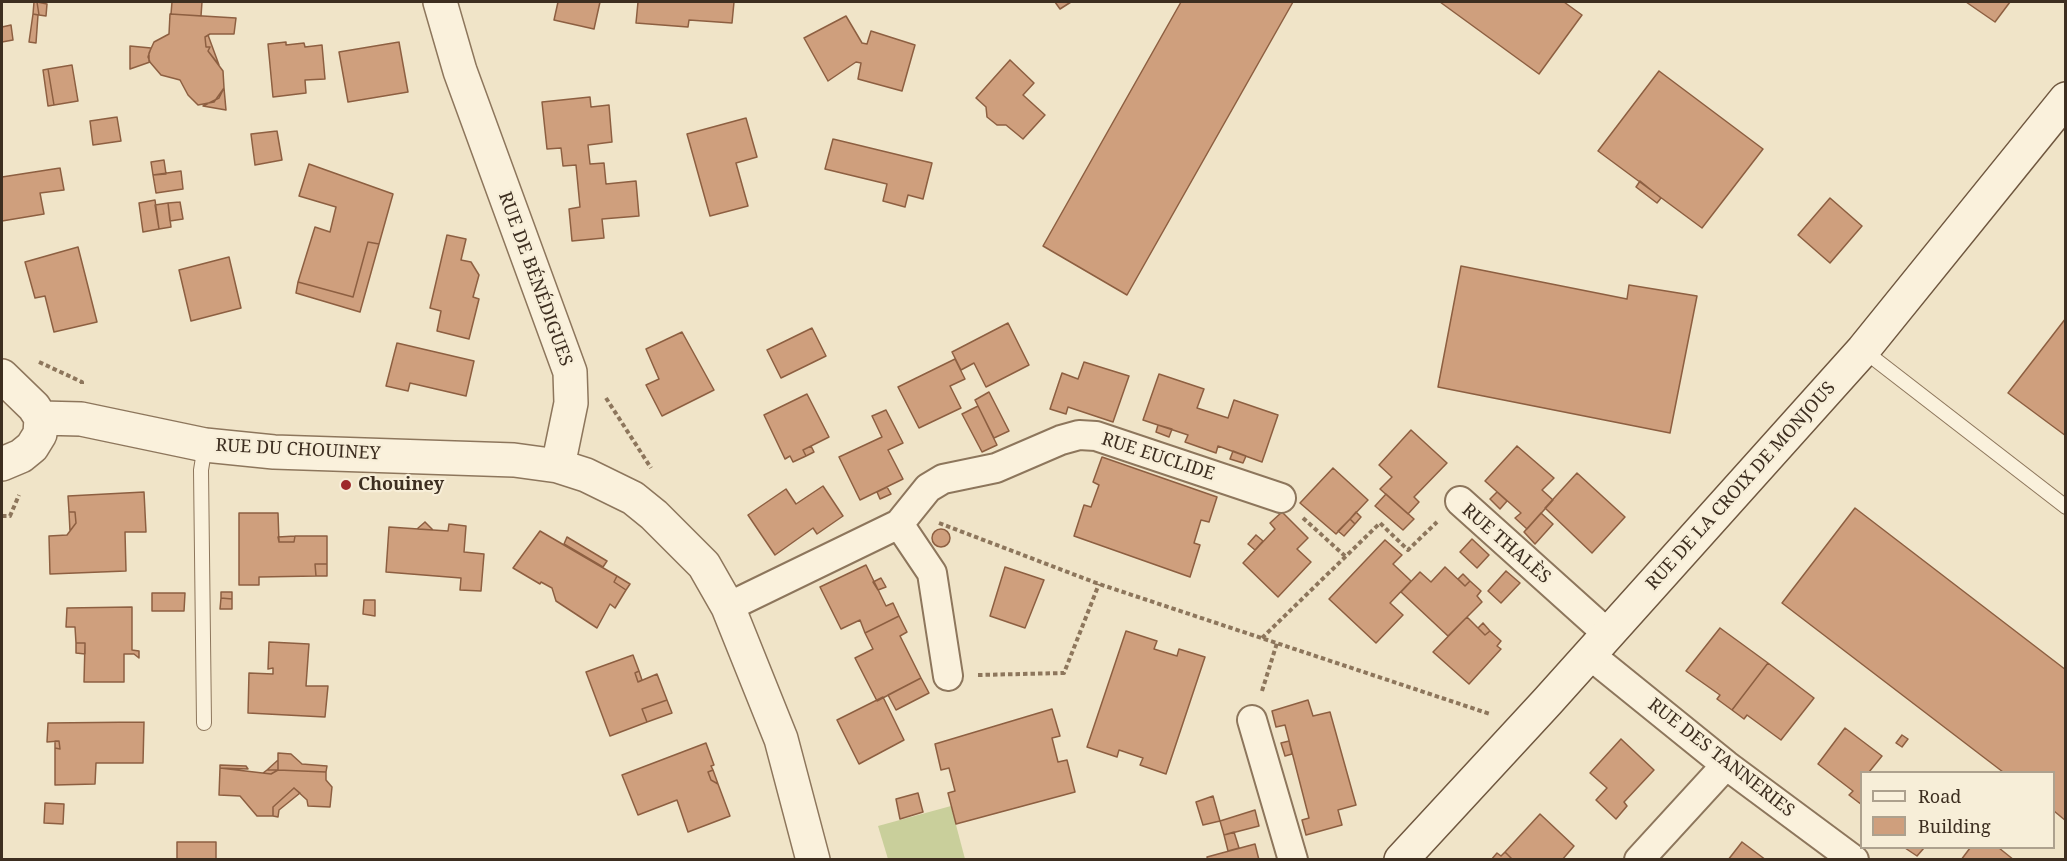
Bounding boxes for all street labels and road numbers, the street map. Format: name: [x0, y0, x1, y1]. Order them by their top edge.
street label: RUE DE BÉNÉDIGUES: [493, 189, 577, 369]
street label: RUE DE LA CROIX DE MONJOUS: [1642, 378, 1840, 594]
street label: RUE EUCLIDE: [1099, 429, 1217, 485]
street label: RUE DU CHOUINEY: [215, 435, 381, 465]
street label: RUE THALÈS: [1457, 500, 1555, 588]
street label: RUE DES TANNERIES: [1643, 694, 1799, 822]

